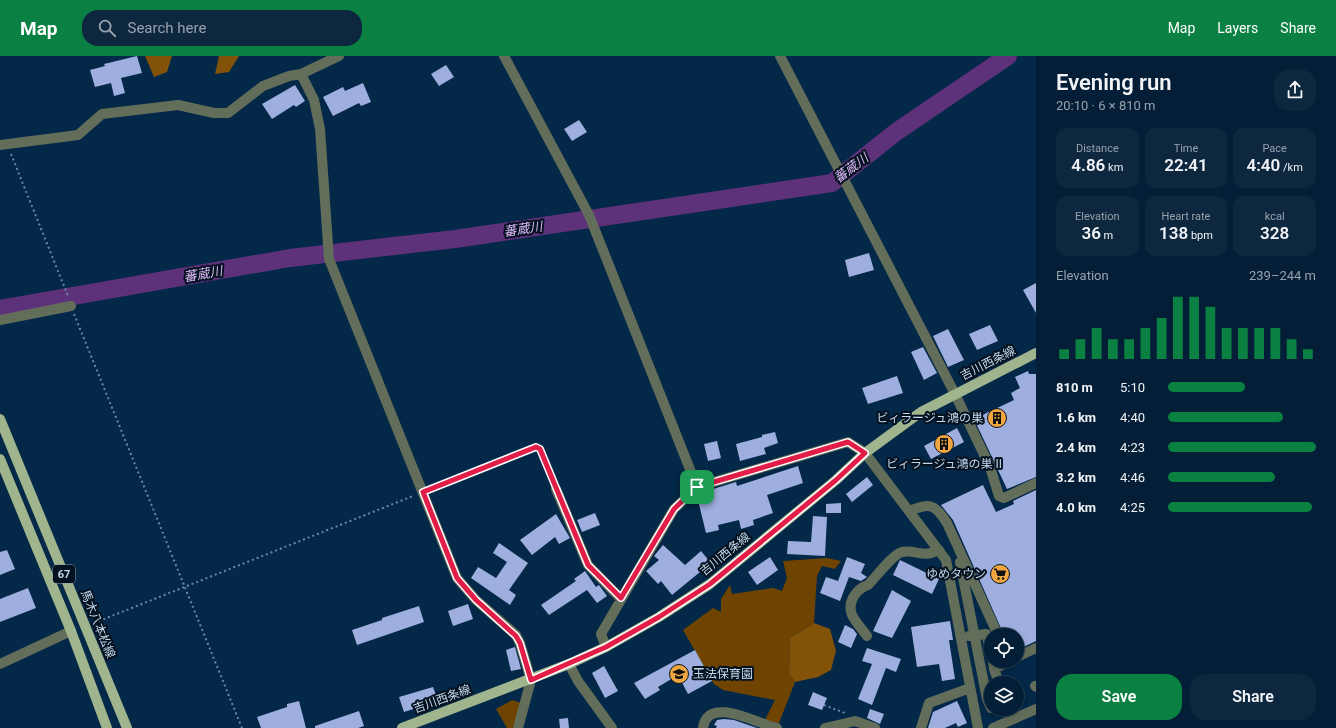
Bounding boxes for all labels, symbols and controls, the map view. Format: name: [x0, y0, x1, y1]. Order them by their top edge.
search box: [82, 10, 362, 46]
text: Map: [20, 17, 58, 40]
icon: search: [96, 17, 118, 39]
text: Search here: [128, 19, 206, 37]
text: Map: [1168, 20, 1195, 36]
text: Layers: [1217, 20, 1258, 36]
text: Share: [1280, 20, 1316, 36]
button: share: [1274, 69, 1316, 111]
text: Evening run: [1056, 70, 1172, 95]
text: 20:10 · 6 × 810 m: [1056, 98, 1155, 113]
text: Distance: [1076, 142, 1119, 155]
text: Time: [1174, 142, 1198, 155]
text: Pace: [1262, 142, 1287, 155]
water label: 蕃蔵川: [831, 149, 873, 186]
text: 4.86: [1071, 155, 1105, 175]
text: 22:41: [1164, 155, 1208, 175]
text: 4:40: [1247, 155, 1280, 175]
text: km: [1105, 161, 1123, 174]
text: /km: [1280, 161, 1303, 174]
text: Elevation: [1075, 210, 1120, 223]
text: Heart rate: [1162, 210, 1210, 223]
text: kcal: [1265, 210, 1285, 223]
water label: 蕃蔵川: [503, 219, 545, 239]
text: 36: [1081, 223, 1101, 243]
text: 138: [1159, 223, 1188, 243]
text: 328: [1260, 223, 1289, 243]
text: m: [1101, 229, 1113, 242]
text: bpm: [1188, 229, 1213, 242]
water label: 蕃蔵川: [182, 263, 225, 285]
text: Elevation: [1056, 268, 1109, 283]
text: 239–244 m: [1249, 268, 1316, 283]
street label: 吉川西条線: [958, 343, 1018, 383]
text: 810 m: [1056, 380, 1093, 395]
text: 5:10: [1120, 380, 1145, 395]
building icon: ビィラージュ鴻の巣: [986, 407, 1008, 429]
text: 1.6 km: [1056, 410, 1096, 425]
text: 4:40: [1120, 410, 1145, 425]
place label: ビィラージュ鴻の巣: [876, 411, 983, 425]
building icon: ビィラージュ鴻の巣 II: [933, 433, 955, 455]
text: 2.4 km: [1056, 440, 1096, 455]
text: 4:23: [1120, 440, 1145, 455]
place label: ビィラージュ鴻の巣 II: [886, 457, 1002, 471]
pin: [680, 470, 714, 504]
text: 3.2 km: [1056, 470, 1096, 485]
text: 4:46: [1120, 470, 1145, 485]
icon: arrive: [686, 476, 708, 498]
text: 4.0 km: [1056, 500, 1096, 515]
text: 4:25: [1120, 500, 1145, 515]
street label: 吉川西条線: [697, 530, 753, 578]
supermarket icon: ゆめタウン: [989, 563, 1011, 585]
road number: 67: [53, 565, 75, 583]
place label: ゆめタウン: [926, 567, 986, 581]
street label: 馬木八本松線: [78, 588, 118, 660]
map controls: [984, 628, 1024, 716]
button: locate: [984, 628, 1024, 668]
school or university icon: 玉法保育園: [668, 663, 690, 685]
place label: 玉法保育園: [693, 667, 753, 681]
button: Save: [1056, 674, 1182, 720]
button: Share: [1190, 674, 1316, 720]
button: layers: [984, 676, 1024, 716]
street label: 吉川西条線: [411, 682, 473, 716]

